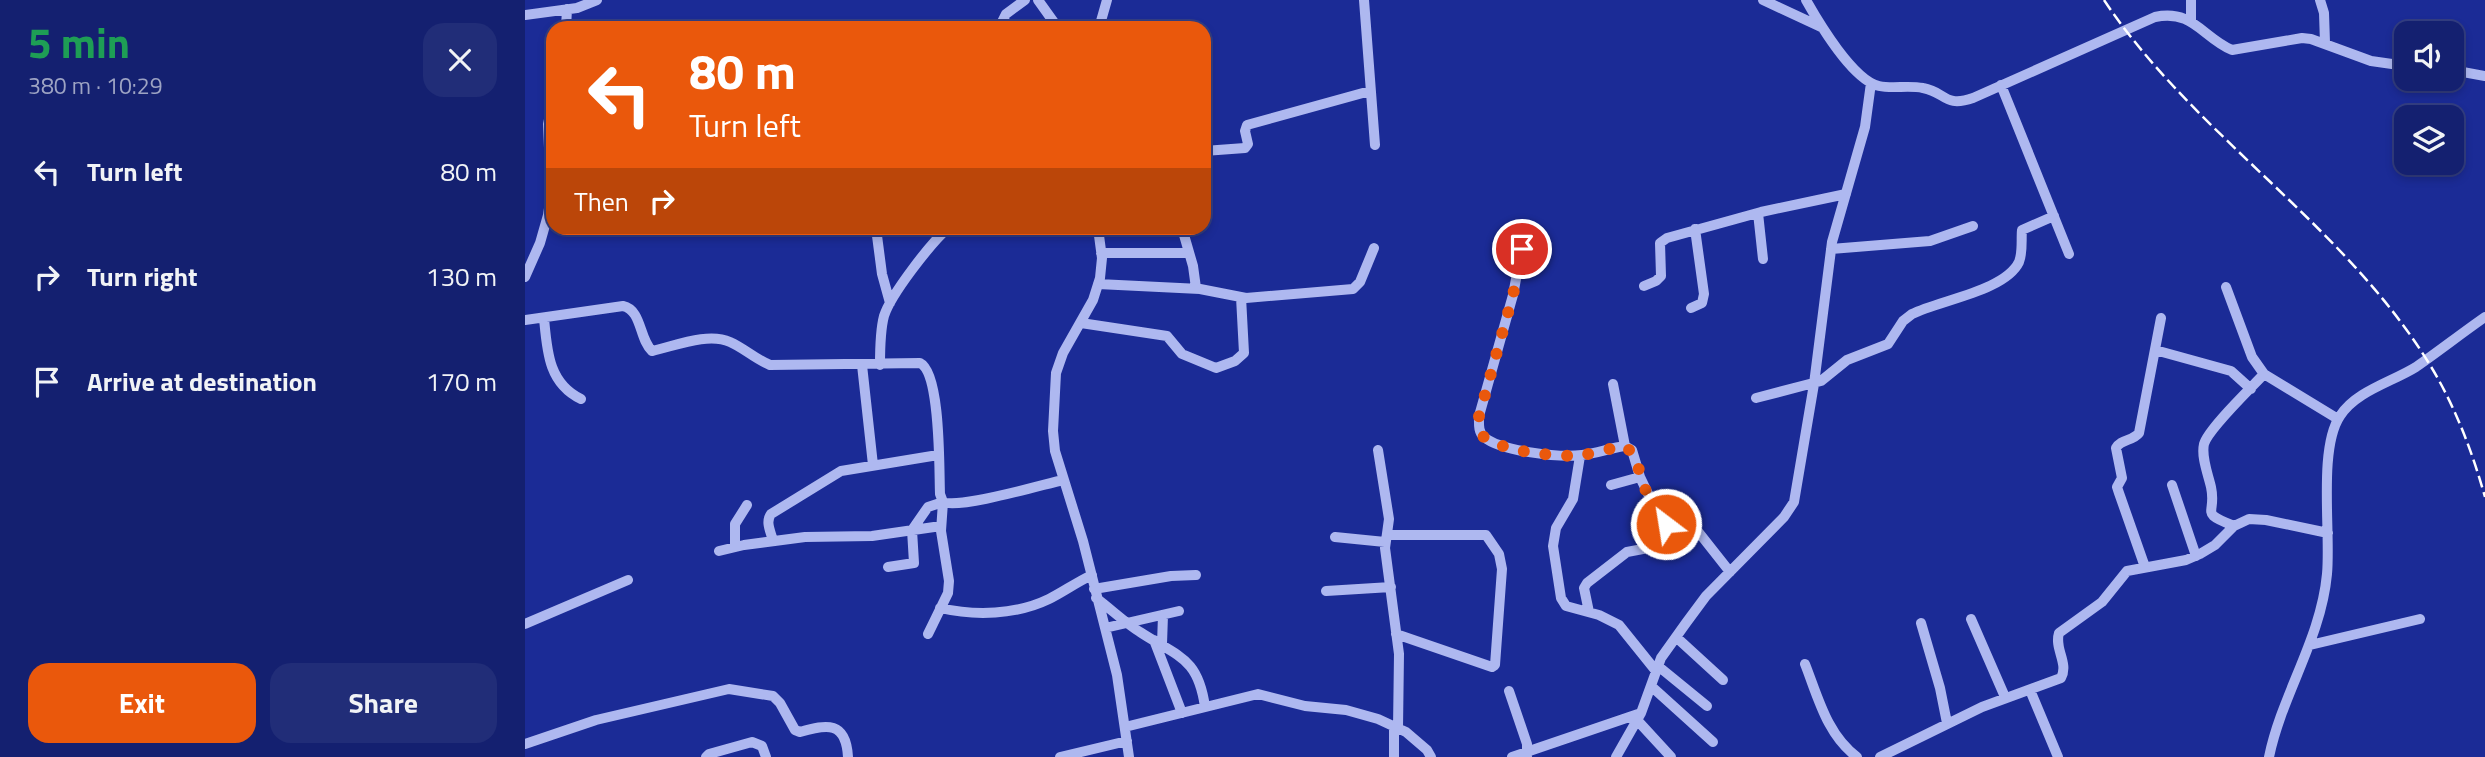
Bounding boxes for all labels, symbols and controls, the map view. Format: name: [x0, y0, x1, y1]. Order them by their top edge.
text: 5 min: [28, 10, 130, 74]
map controls: [2394, 21, 2464, 175]
button: sound: [2394, 21, 2464, 91]
button: close: [423, 23, 497, 97]
text: 80 m: [689, 33, 796, 108]
icon: left: [574, 49, 665, 140]
text: 380 m · 10:29: [28, 68, 163, 103]
text: Turn left: [689, 101, 801, 149]
button: layers: [2394, 105, 2464, 175]
text: Turn left: [87, 152, 182, 191]
text: 80 m: [440, 152, 497, 191]
icon: left: [28, 153, 66, 191]
text: Then: [574, 182, 629, 221]
icon: right: [643, 182, 681, 220]
pin: [1492, 219, 1552, 279]
icon: arrive: [1503, 230, 1541, 268]
text: Turn right: [87, 257, 198, 296]
text: 130 m: [426, 257, 497, 296]
icon: right: [28, 258, 66, 296]
text: Arrive at destination: [87, 362, 317, 401]
text: 170 m: [426, 362, 497, 401]
icon: arrive: [28, 363, 66, 401]
position arrow: [1629, 487, 1703, 561]
button: Exit: [28, 663, 256, 743]
button: Share: [270, 663, 497, 743]

